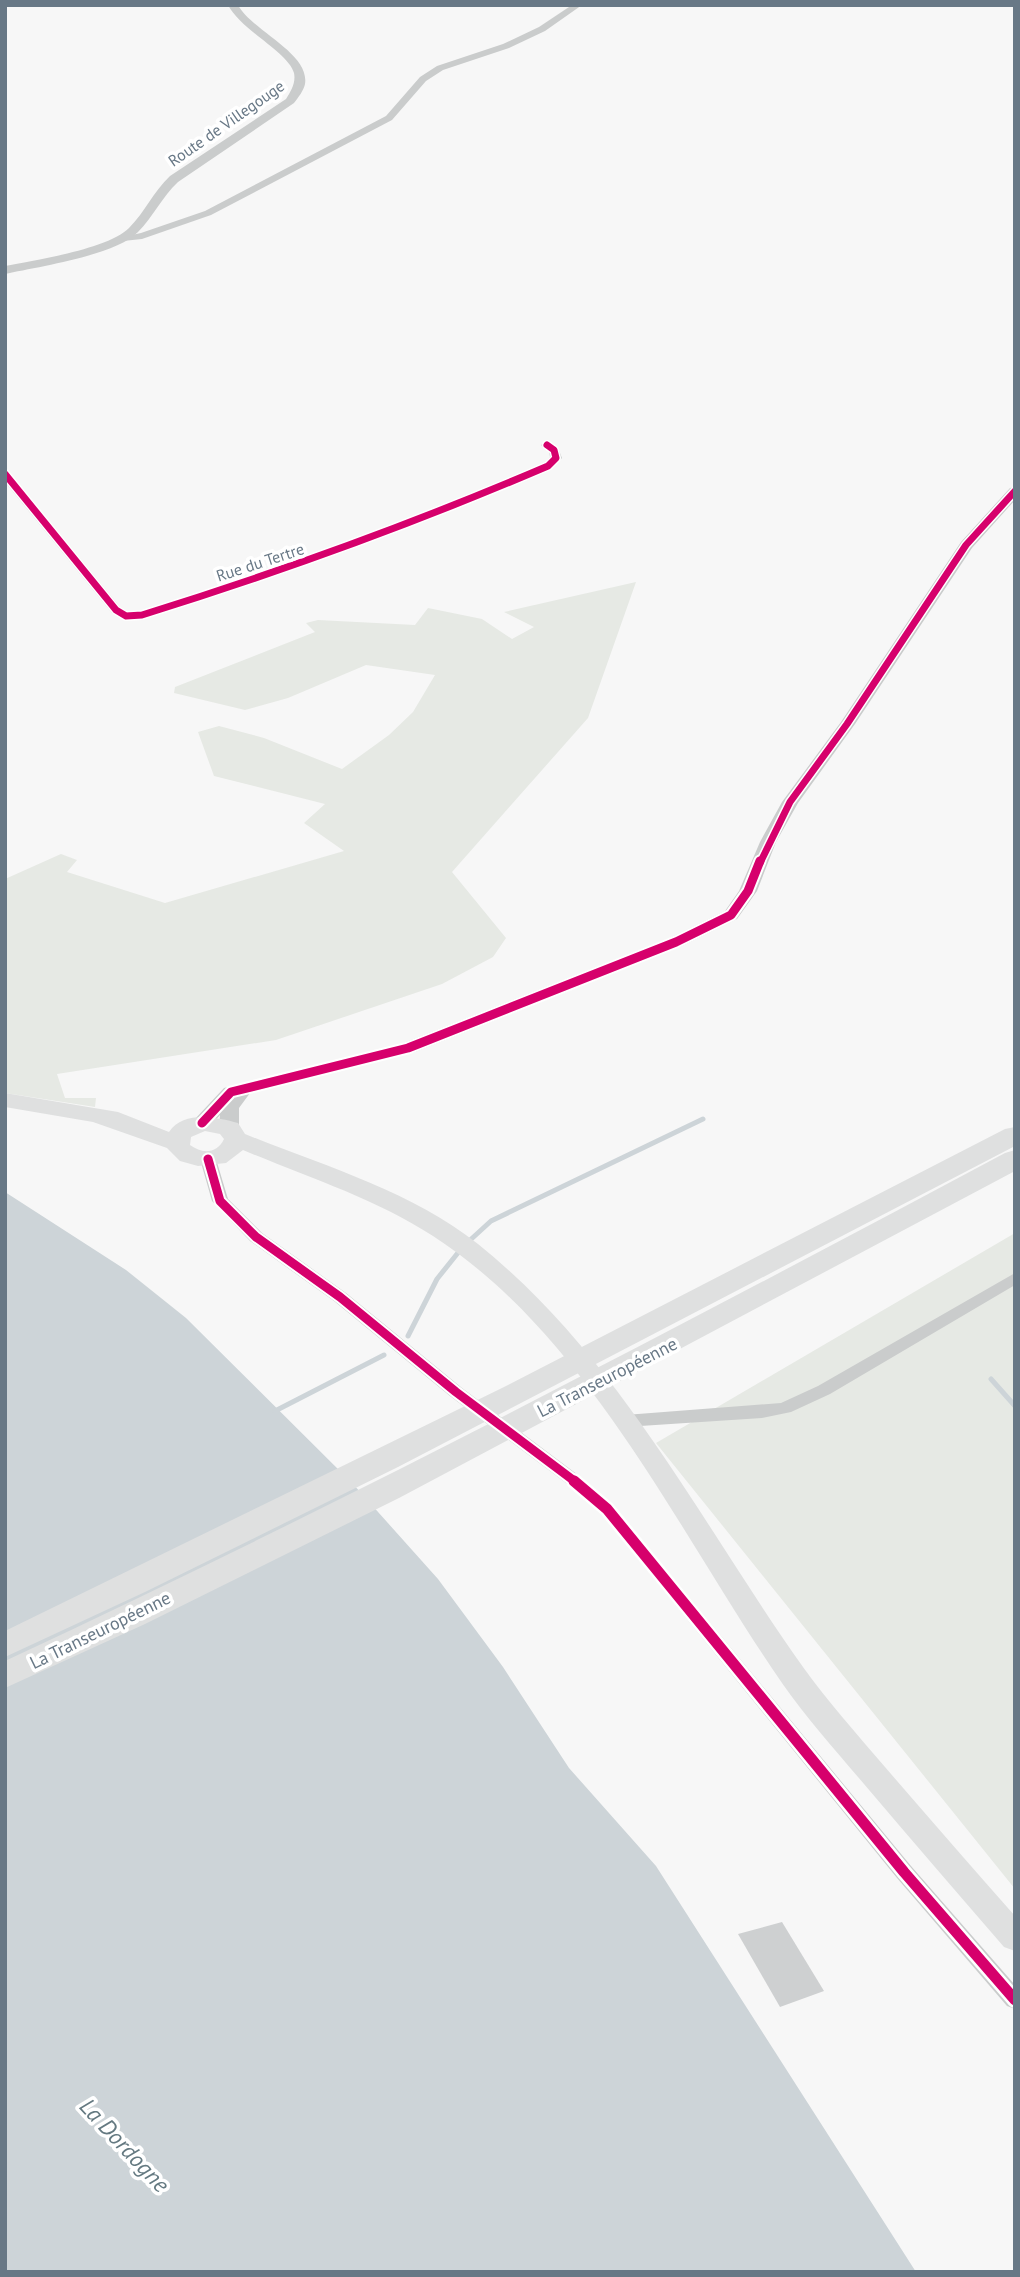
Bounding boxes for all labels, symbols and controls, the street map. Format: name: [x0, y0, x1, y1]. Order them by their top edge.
street label: Route de Villegouge: [164, 75, 288, 171]
street label: Rue du Tertre: [214, 538, 306, 586]
street label: La Transeuropéenne: [533, 1332, 681, 1422]
street label: La Transeuropéenne: [26, 1586, 174, 1674]
water label: La Dordogne: [74, 2092, 176, 2199]

